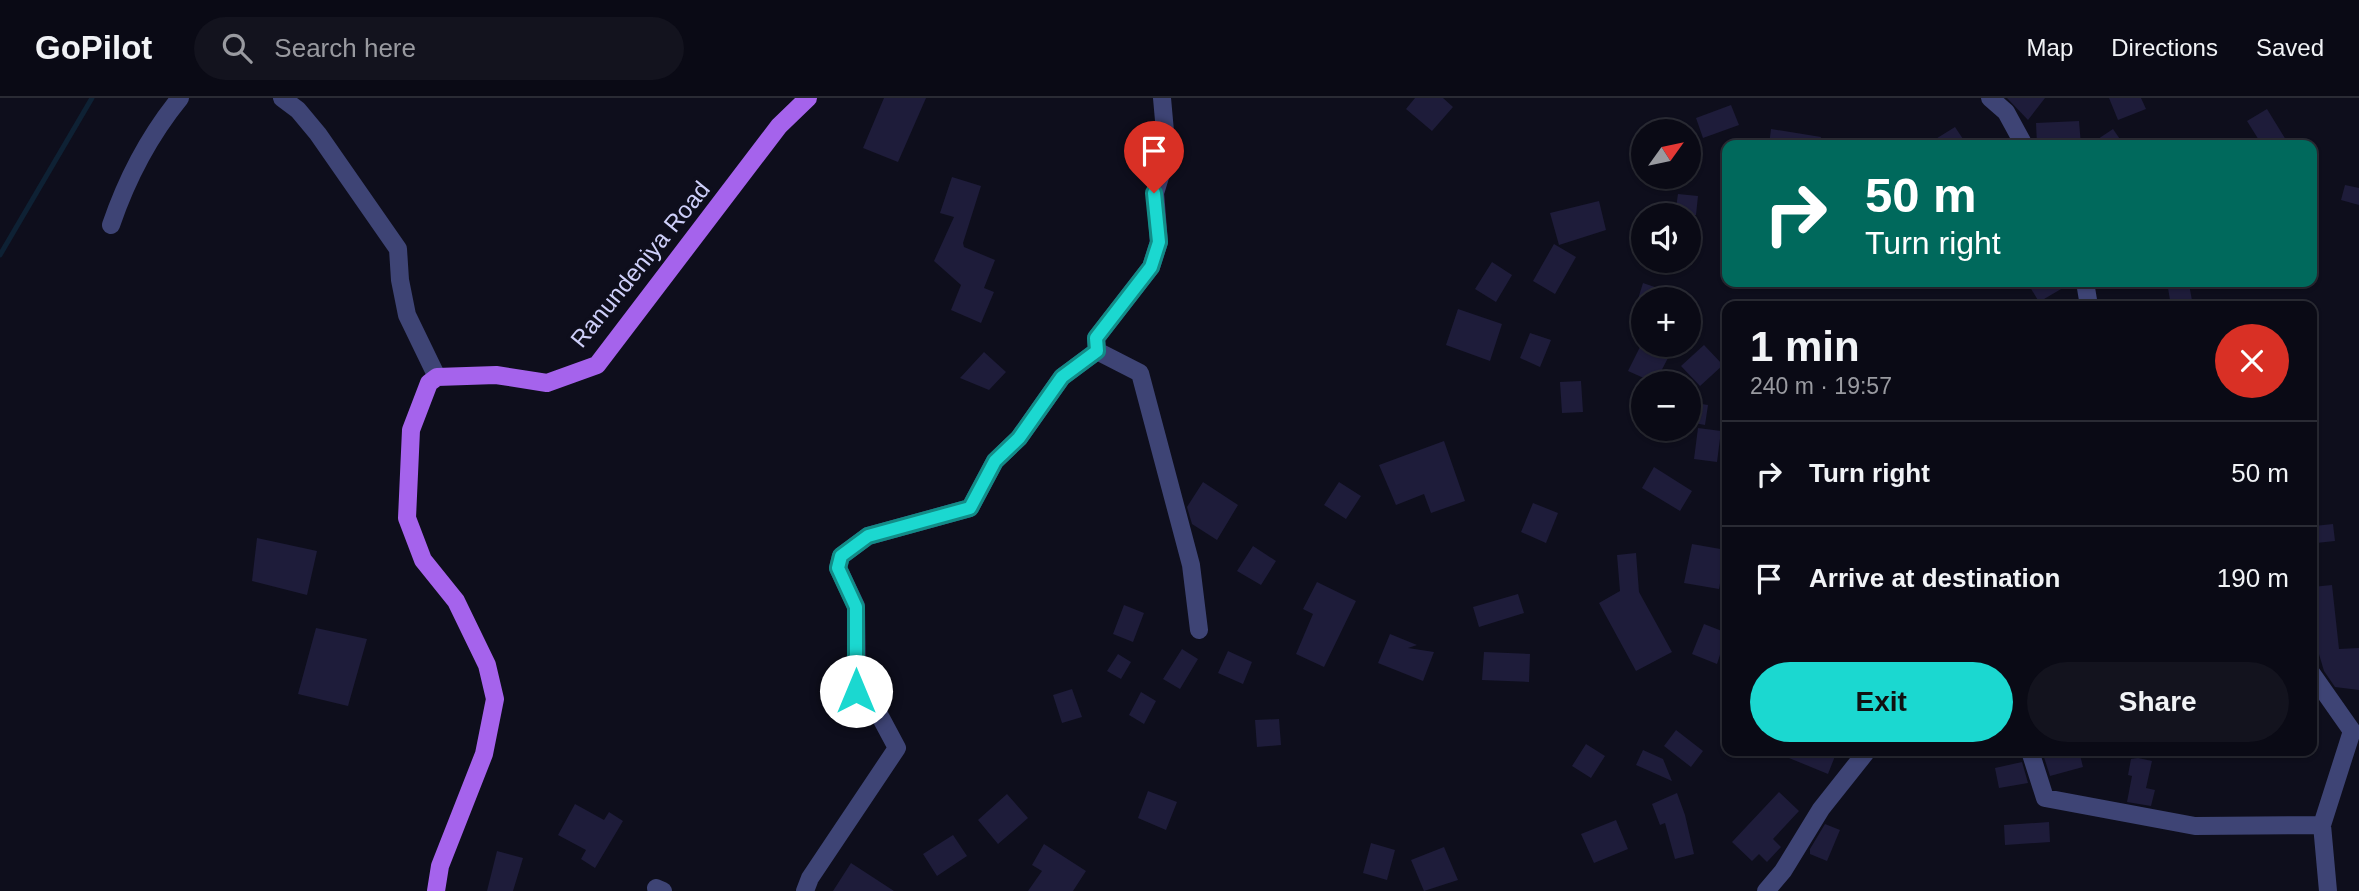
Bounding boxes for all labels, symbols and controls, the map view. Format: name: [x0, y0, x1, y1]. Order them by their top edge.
search box: [194, 17, 684, 80]
text: GoPilot: [35, 29, 152, 66]
icon: search: [218, 29, 256, 67]
text: Search here: [274, 33, 416, 63]
text: Map: [2027, 34, 2073, 61]
text: Directions: [2111, 34, 2218, 61]
text: Saved: [2256, 34, 2324, 61]
north arrow: [1631, 119, 1701, 189]
map controls: [1631, 119, 1701, 441]
pin: [1124, 121, 1184, 193]
icon: arrive: [1135, 132, 1173, 170]
icon: right: [1750, 168, 1841, 259]
text: 50 m: [1865, 168, 1977, 222]
street label: Ranundeniya Road: [565, 176, 715, 352]
button: sound: [1631, 203, 1701, 273]
text: Turn right: [1865, 225, 2001, 261]
button: +: [1631, 287, 1701, 357]
text: 1 min: [1750, 323, 1860, 370]
button: close: [2215, 324, 2289, 398]
button: −: [1631, 371, 1701, 441]
text: 240 m · 19:57: [1750, 373, 1892, 399]
icon: right: [1750, 455, 1788, 493]
text: Turn right: [1809, 458, 1930, 488]
text: 50 m: [2231, 458, 2289, 488]
icon: arrive: [1750, 560, 1788, 598]
text: Arrive at destination: [1809, 563, 2060, 593]
text: 190 m: [2217, 563, 2289, 593]
position arrow: [819, 654, 893, 728]
button: Exit: [1750, 662, 2013, 742]
button: Share: [2027, 662, 2289, 742]

